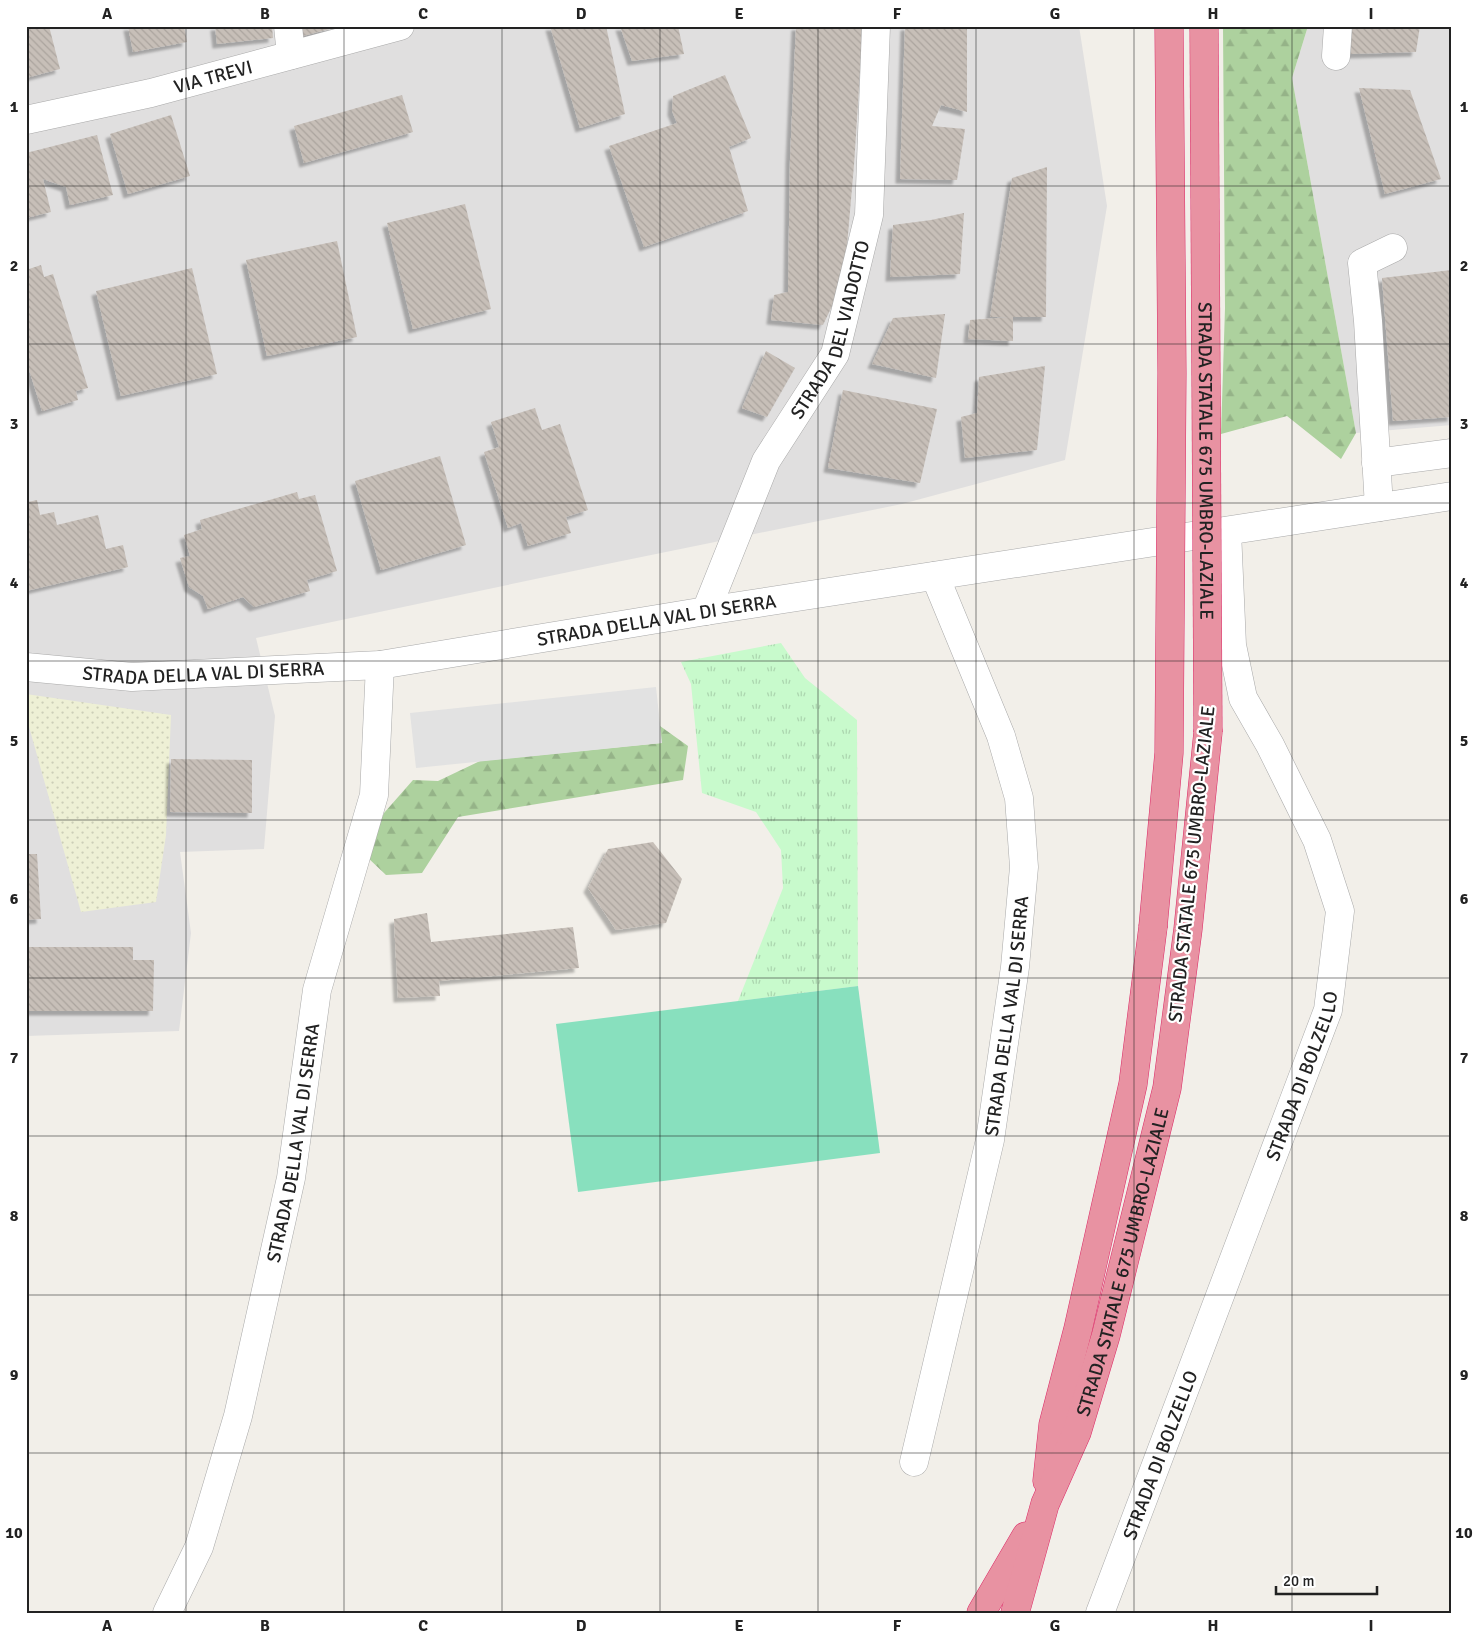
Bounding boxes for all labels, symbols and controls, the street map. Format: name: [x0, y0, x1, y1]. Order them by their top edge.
text: A: [102, 4, 113, 24]
text: B: [260, 4, 270, 24]
text: C: [418, 4, 428, 24]
text: D: [576, 4, 587, 24]
text: E: [734, 4, 744, 24]
text: F: [893, 4, 902, 24]
text: G: [1050, 4, 1060, 24]
text: H: [1208, 4, 1218, 24]
text: I: [1368, 4, 1374, 24]
street label: VIA TREVI: [171, 55, 255, 99]
text: 1: [10, 97, 19, 117]
text: 1: [1460, 97, 1469, 117]
street label: STRADA DEL VIADOTTO: [785, 238, 875, 424]
text: 2: [10, 256, 18, 276]
text: 2: [1460, 256, 1468, 276]
street label: STRADA STATALE 675 UMBRO-LAZIALE: [1193, 302, 1218, 620]
text: 3: [10, 414, 18, 434]
text: 3: [1460, 414, 1468, 434]
text: 4: [10, 573, 19, 593]
text: 4: [1460, 573, 1469, 593]
street label: STRADA DELLA VAL DI SERRA: [535, 589, 778, 652]
street label: STRADA DELLA VAL DI SERRA: [81, 657, 325, 690]
street label: STRADA STATALE 675 UMBRO-LAZIALE: [1163, 705, 1221, 1023]
text: 5: [10, 731, 18, 751]
text: 5: [1460, 731, 1468, 751]
text: 6: [10, 889, 19, 909]
text: 6: [1460, 889, 1469, 909]
street label: STRADA DELLA VAL DI SERRA: [980, 895, 1034, 1138]
street label: STRADA DI BOLZELLO: [1261, 990, 1343, 1164]
street label: STRADA DELLA VAL DI SERRA: [262, 1021, 325, 1265]
text: 7: [10, 1048, 19, 1068]
text: 7: [1460, 1048, 1469, 1068]
street label: STRADA STATALE 675 UMBRO-LAZIALE: [1071, 1105, 1175, 1419]
text: 8: [10, 1206, 19, 1226]
text: 8: [1460, 1206, 1469, 1226]
text: 9: [10, 1365, 19, 1385]
text: 9: [1460, 1365, 1469, 1385]
street label: STRADA DI BOLZELLO: [1118, 1367, 1204, 1543]
text: 10: [5, 1523, 23, 1543]
text: 10: [1455, 1523, 1473, 1543]
scale bar: [1276, 1564, 1377, 1596]
text: 20 m: [1283, 1572, 1314, 1590]
text: A: [102, 1616, 113, 1636]
text: B: [260, 1616, 270, 1636]
text: C: [418, 1616, 428, 1636]
text: D: [576, 1616, 587, 1636]
text: E: [734, 1616, 744, 1636]
text: F: [893, 1616, 902, 1636]
text: G: [1050, 1616, 1060, 1636]
text: H: [1208, 1616, 1218, 1636]
text: I: [1368, 1616, 1374, 1636]

